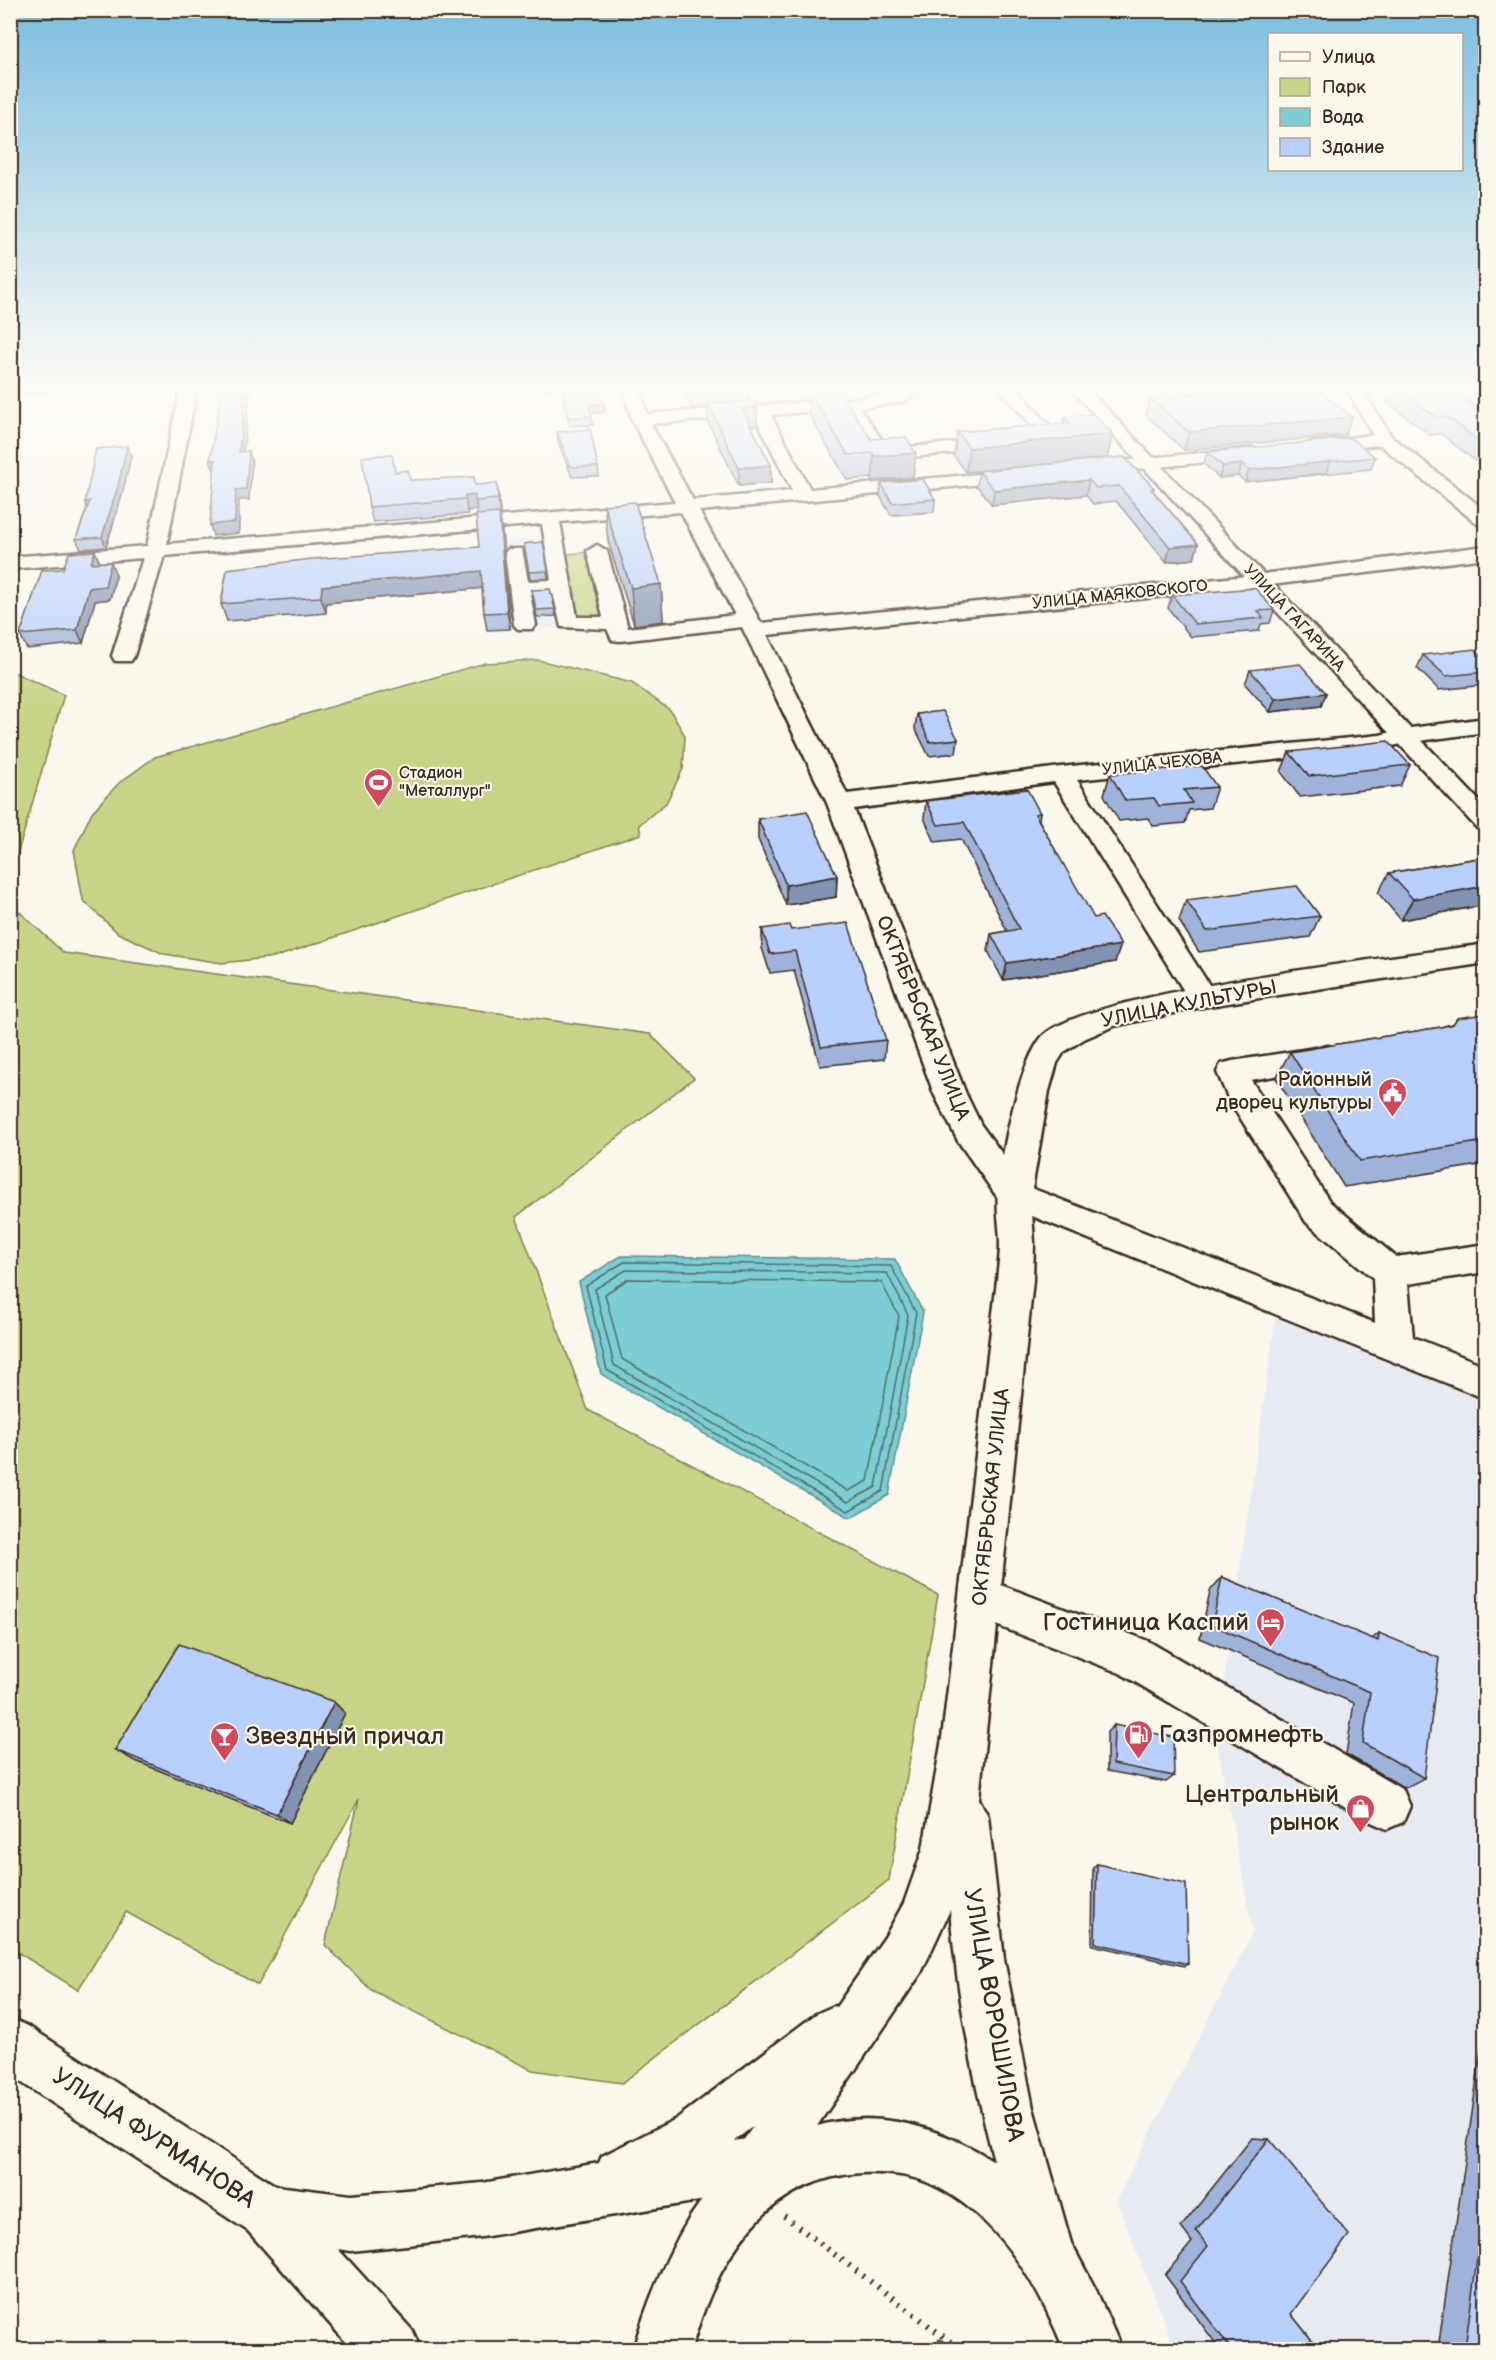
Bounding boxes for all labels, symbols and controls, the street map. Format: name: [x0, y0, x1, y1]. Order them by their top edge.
legend: [1268, 33, 1463, 171]
text: Улица: [1322, 47, 1376, 68]
text: Парк: [1322, 77, 1366, 98]
text: Вода: [1322, 107, 1364, 128]
text: Здание: [1322, 137, 1384, 158]
street label: УЛИЦА ГАГАРИНА: [1240, 561, 1349, 676]
street label: УЛИЦА МАЯКОВСКОГО: [1031, 576, 1209, 614]
street label: УЛИЦА ЧЕХОВА: [1101, 748, 1223, 780]
place label: Стадион "Металлург": [399, 764, 491, 801]
sports icon: Стадион "Металлург": [362, 766, 394, 808]
street label: ОКТЯБРЬСКАЯ УЛИЦА: [871, 912, 975, 1125]
street label: УЛИЦА КУЛЬТУРЫ: [1099, 975, 1279, 1033]
place label: Районный дворец культуры: [1216, 1068, 1372, 1115]
public building icon: Районный дворец культуры: [1377, 1076, 1409, 1118]
street label: ОКТЯБРЬСКАЯ УЛИЦА: [968, 1386, 1014, 1607]
hotel icon: Гостиница Каспий: [1254, 1606, 1286, 1648]
place label: Гостиница Каспий: [1043, 1608, 1249, 1637]
fuel station icon: Газпромнефть: [1122, 1718, 1154, 1760]
bar icon: Звездный причал: [209, 1720, 241, 1762]
place label: Газпромнефть: [1159, 1720, 1323, 1749]
place label: Звездный причал: [246, 1722, 444, 1751]
place label: Центральный рынок: [1185, 1780, 1339, 1837]
shop icon: Центральный рынок: [1344, 1792, 1376, 1834]
street label: УЛИЦА ВОРОШИЛОВА: [957, 1886, 1031, 2144]
street label: УЛИЦА ФУРМАНОВА: [47, 2062, 261, 2215]

